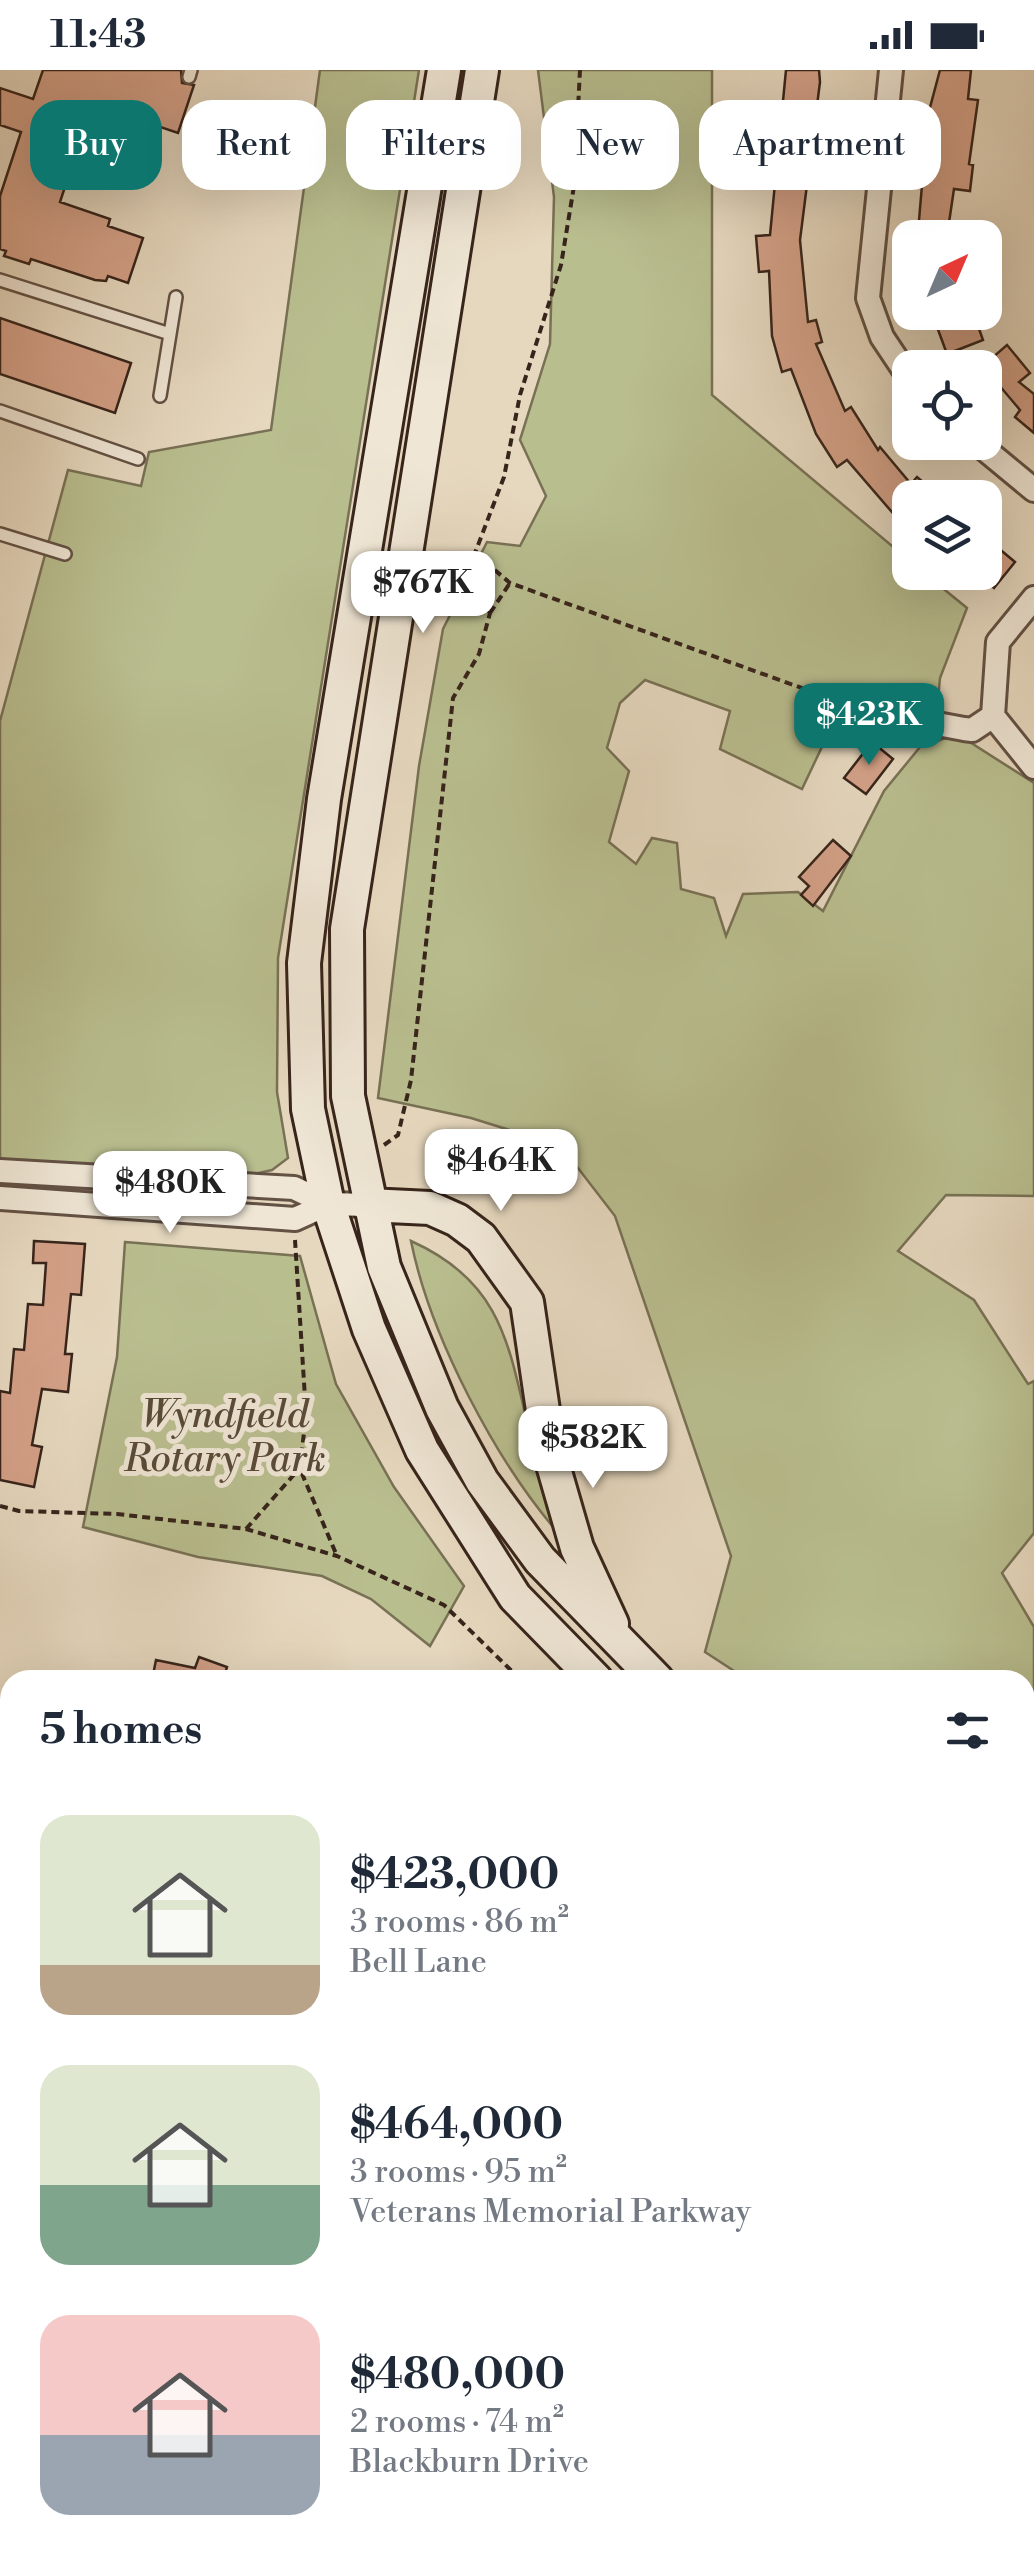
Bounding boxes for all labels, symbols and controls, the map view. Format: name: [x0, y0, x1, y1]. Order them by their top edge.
text: 11:43: [50, 12, 146, 59]
chip: Buy: [30, 100, 162, 190]
chip: Rent: [182, 100, 326, 190]
chip: Filters: [346, 100, 521, 190]
chip: New: [541, 100, 679, 190]
chip: Apartment: [699, 100, 941, 190]
north arrow: [892, 220, 1002, 330]
map controls: [892, 220, 1002, 590]
button: locate: [892, 350, 1002, 460]
button: layers: [892, 480, 1002, 590]
pin: $767K: [353, 551, 493, 636]
text: $767K: [373, 563, 473, 603]
pin: $423K: [799, 683, 939, 768]
text: $423K: [816, 695, 922, 735]
pin: $464K: [431, 1129, 571, 1214]
text: $464K: [447, 1141, 555, 1181]
pin: $480K: [100, 1151, 240, 1236]
text: $480K: [115, 1163, 225, 1203]
park label: Wyndfield Rotary Park: [123, 1392, 326, 1483]
pin: $582K: [523, 1406, 663, 1491]
text: $582K: [540, 1418, 646, 1458]
icon: filters: [940, 1703, 995, 1758]
text: 5 homes: [40, 1704, 202, 1757]
text: $423,000: [350, 1849, 559, 1902]
icon: home: [120, 1855, 240, 1975]
text: 3 rooms · 86 m²: [350, 1902, 569, 1942]
text: Bell Lane: [350, 1942, 487, 1982]
text: $464,000: [350, 2099, 563, 2152]
icon: home: [120, 2105, 240, 2225]
text: 3 rooms · 95 m²: [350, 2152, 567, 2192]
text: Veterans Memorial Parkway: [350, 2192, 751, 2232]
text: $480,000: [350, 2349, 565, 2402]
icon: home: [120, 2355, 240, 2475]
text: 2 rooms · 74 m²: [350, 2402, 564, 2442]
text: Blackburn Drive: [350, 2442, 589, 2482]

